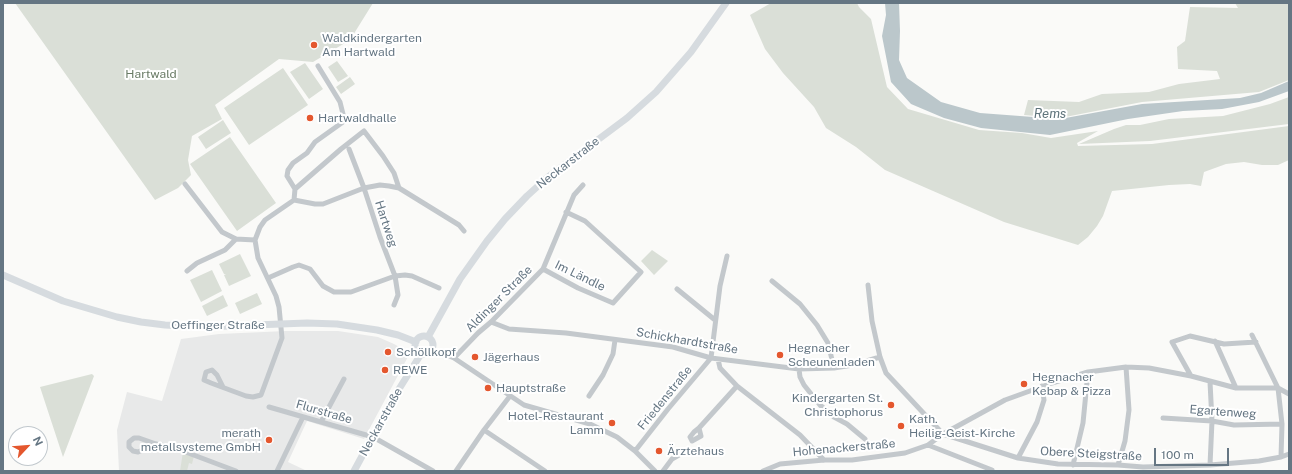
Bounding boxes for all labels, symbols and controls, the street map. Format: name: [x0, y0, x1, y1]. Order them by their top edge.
place label: Waldkindergarten Am Hartwald: [322, 31, 422, 59]
marker: Waldkindergarten Am Hartwald: [309, 40, 319, 50]
park label: Hartwald: [125, 67, 177, 81]
water label: Rems: [1034, 106, 1066, 122]
place label: Hartwaldhalle: [318, 111, 397, 125]
marker: Hartwaldhalle: [305, 113, 315, 123]
street label: Neckarstraße: [534, 134, 602, 192]
street label: Hartweg: [372, 199, 400, 249]
street label: Im Ländle: [552, 258, 608, 294]
street label: Aldinger Straße: [463, 263, 535, 335]
street label: Oeffinger Straße: [171, 318, 265, 332]
street label: Schickhardtstraße: [635, 325, 739, 357]
place label: Hegnacher Scheunenladen: [788, 341, 875, 369]
place label: Schöllkopf: [396, 345, 456, 359]
marker: Schöllkopf: [383, 347, 393, 357]
place label: Jägerhaus: [483, 350, 540, 364]
marker: Hegnacher Scheunenladen: [775, 350, 785, 360]
marker: Jägerhaus: [470, 352, 480, 362]
place label: REWE: [393, 363, 427, 377]
street label: Friedenstraße: [635, 363, 695, 433]
marker: REWE: [380, 365, 390, 375]
place label: Hegnacher Kebap & Pizza: [1032, 370, 1111, 398]
marker: Hegnacher Kebap & Pizza: [1019, 379, 1029, 389]
place label: Hauptstraße: [496, 381, 566, 395]
marker: Hauptstraße: [483, 383, 493, 393]
street label: Neckarstraße: [356, 385, 406, 459]
place label: Kindergarten St. Christophorus: [792, 391, 883, 419]
street label: Flurstraße: [294, 397, 354, 427]
marker: Kindergarten St. Christophorus: [886, 400, 896, 410]
street label: Egartenweg: [1189, 402, 1257, 422]
place label: Hotel-Restaurant Lamm: [508, 409, 604, 437]
place label: Kath. Heilig-Geist-Kirche: [909, 412, 1015, 440]
marker: Hotel-Restaurant Lamm: [607, 418, 617, 428]
marker: Kath. Heilig-Geist-Kirche: [896, 421, 906, 431]
north arrow: [8, 426, 48, 466]
place label: merath metallsysteme GmbH: [141, 426, 261, 454]
text: N: [31, 435, 45, 448]
marker: merath metallsysteme GmbH: [264, 435, 274, 445]
street label: Hohenackerstraße: [792, 436, 896, 460]
scale bar: [1156, 440, 1231, 466]
place label: Ärztehaus: [667, 444, 724, 458]
street label: Obere Steigstraße: [1040, 444, 1142, 464]
marker: Ärztehaus: [654, 446, 664, 456]
text: 100 m: [1161, 448, 1194, 462]

